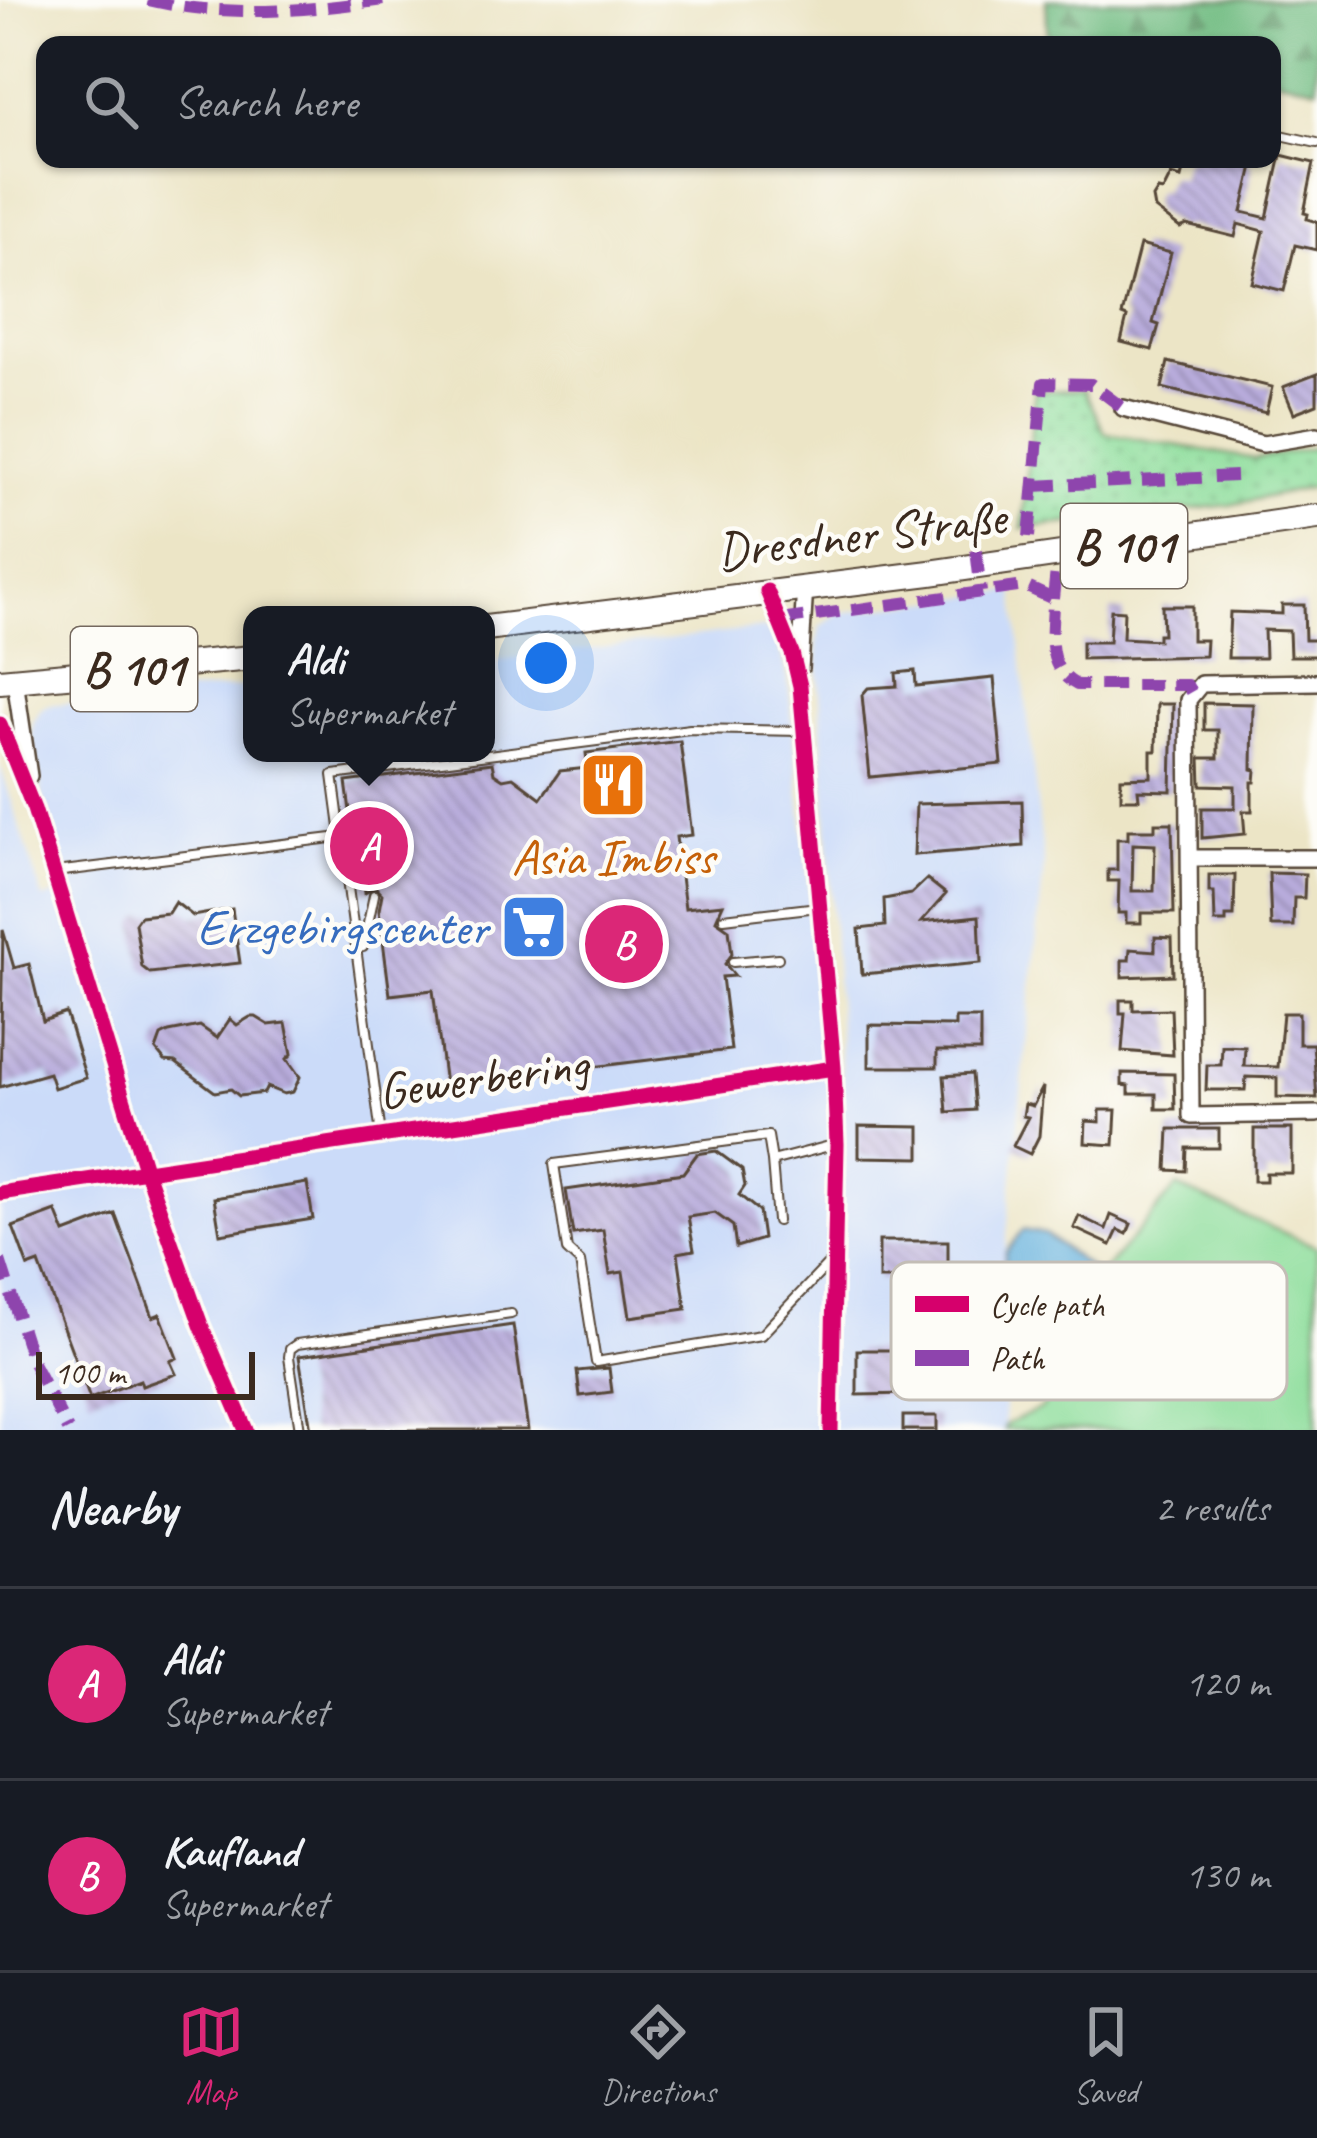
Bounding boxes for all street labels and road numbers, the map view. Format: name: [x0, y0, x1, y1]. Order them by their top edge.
street label: Dresdner Straße: [713, 484, 1012, 583]
road number: B 101: [1061, 504, 1187, 588]
road number: B 101: [71, 627, 197, 711]
street label: Gewerbering: [374, 1030, 595, 1123]

